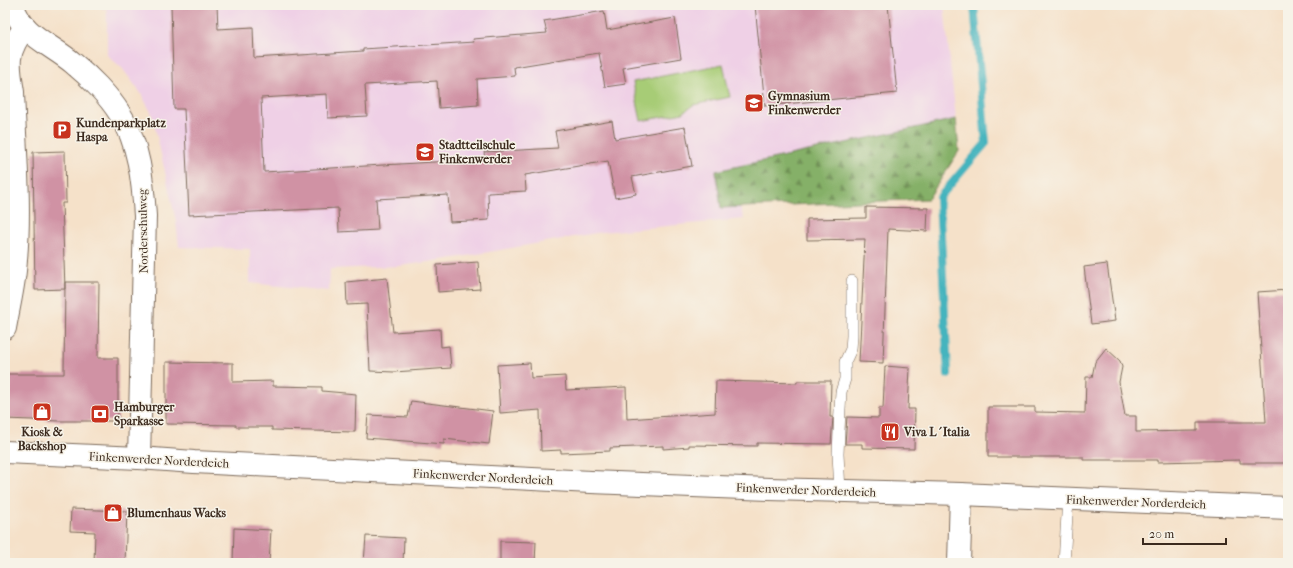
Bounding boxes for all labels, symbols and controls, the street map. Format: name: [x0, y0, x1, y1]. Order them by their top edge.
place label: Gymnasium Finkenwerder: [767, 89, 842, 117]
school or university icon: Gymnasium Finkenwerder: [743, 92, 765, 114]
place label: Kundenparkplatz Haspa: [76, 116, 166, 145]
parking icon: Kundenparkplatz Haspa: [51, 119, 73, 141]
place label: Stadtteilschule Finkenwerder: [438, 138, 515, 166]
school or university icon: Stadtteilschule Finkenwerder: [414, 141, 436, 163]
street label: Norderschulweg: [135, 188, 151, 273]
place label: Hamburger Sparkasse: [114, 400, 175, 429]
shop icon: Kiosk & Backshop: [31, 401, 53, 423]
bank icon: Hamburger Sparkasse: [89, 403, 111, 425]
restaurant icon: Viva L´Italia: [879, 421, 901, 443]
place label: Kiosk & Backshop: [18, 425, 67, 454]
place label: Viva L´Italia: [903, 425, 970, 439]
street label: Finkenwerder Norderdeich: [88, 449, 230, 471]
street label: Finkenwerder Norderdeich: [412, 466, 554, 488]
street label: Finkenwerder Norderdeich: [736, 481, 877, 499]
street label: Finkenwerder Norderdeich: [1066, 493, 1207, 511]
shop icon: Blumenhaus Wacks: [102, 502, 124, 524]
place label: Blumenhaus Wacks: [127, 506, 227, 520]
scale bar: [1143, 520, 1226, 546]
text: 20 m: [1149, 527, 1174, 541]

